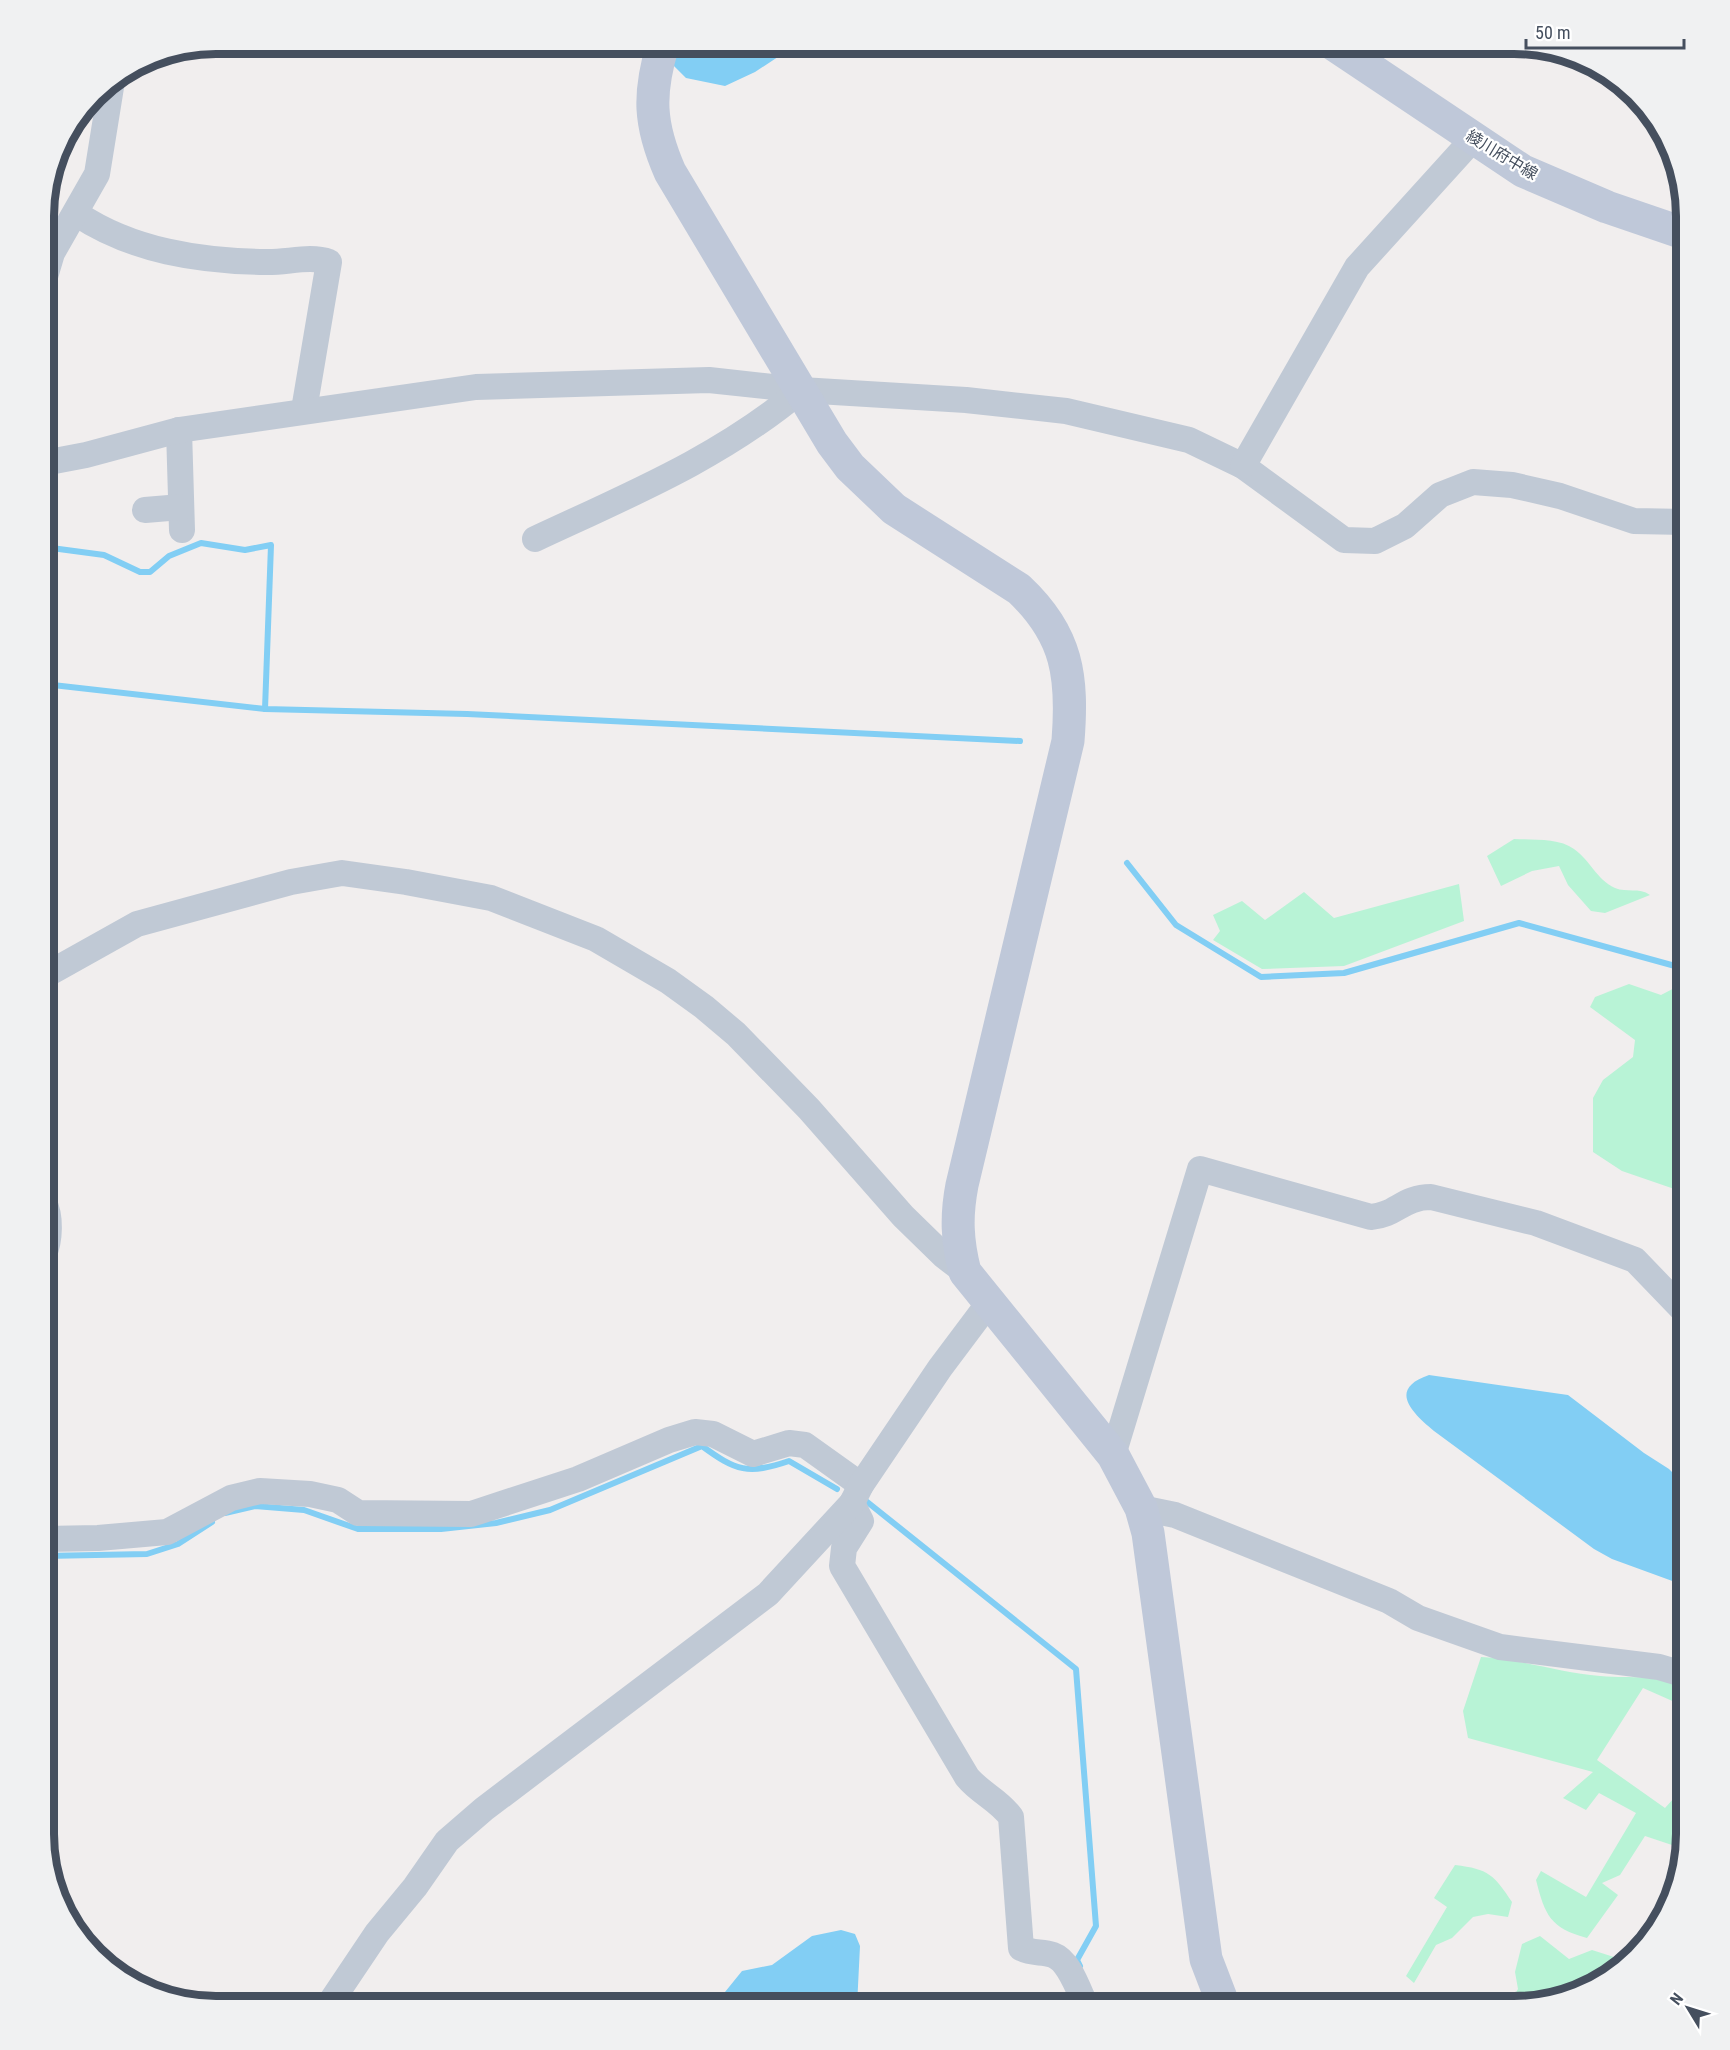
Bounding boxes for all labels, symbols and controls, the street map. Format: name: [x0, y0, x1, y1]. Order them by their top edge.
scale bar: [1526, 12, 1684, 50]
text: 50 m: [1535, 22, 1570, 43]
street label: 綾川府中線: [1463, 126, 1541, 184]
north arrow: [1658, 1978, 1718, 2038]
text: N: [1666, 1989, 1687, 2009]

